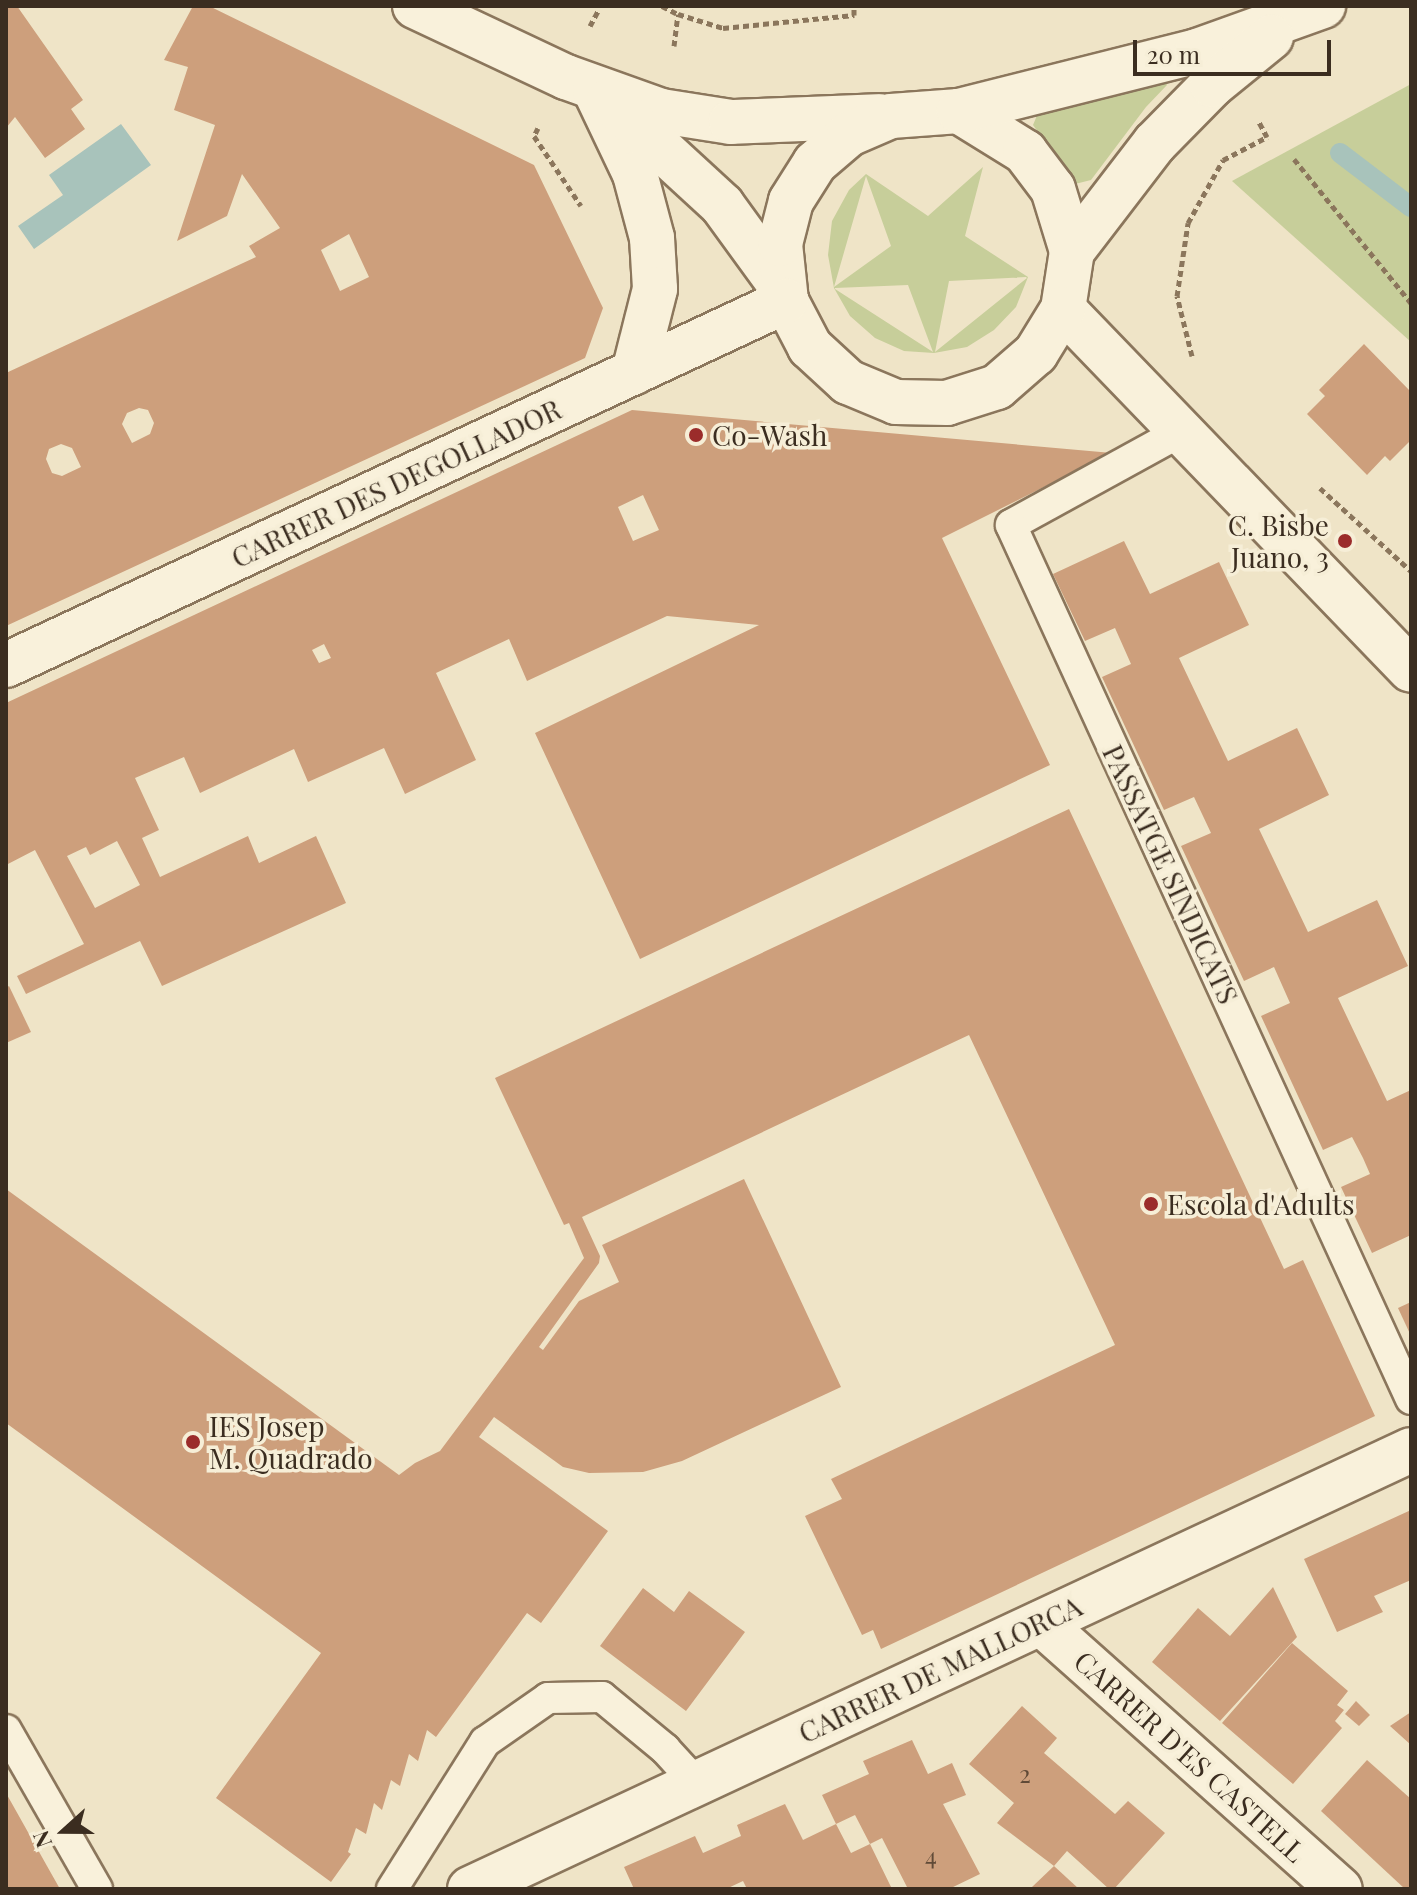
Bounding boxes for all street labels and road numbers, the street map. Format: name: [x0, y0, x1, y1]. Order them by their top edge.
street label: CARRER DES DEGOLLADOR: [226, 392, 566, 574]
street label: PASSATGE SINDICATS: [1096, 739, 1246, 1009]
street label: CARRER DE MALLORCA: [793, 1589, 1087, 1749]
street label: CARRER D'ES CASTELL: [1068, 1644, 1312, 1868]

